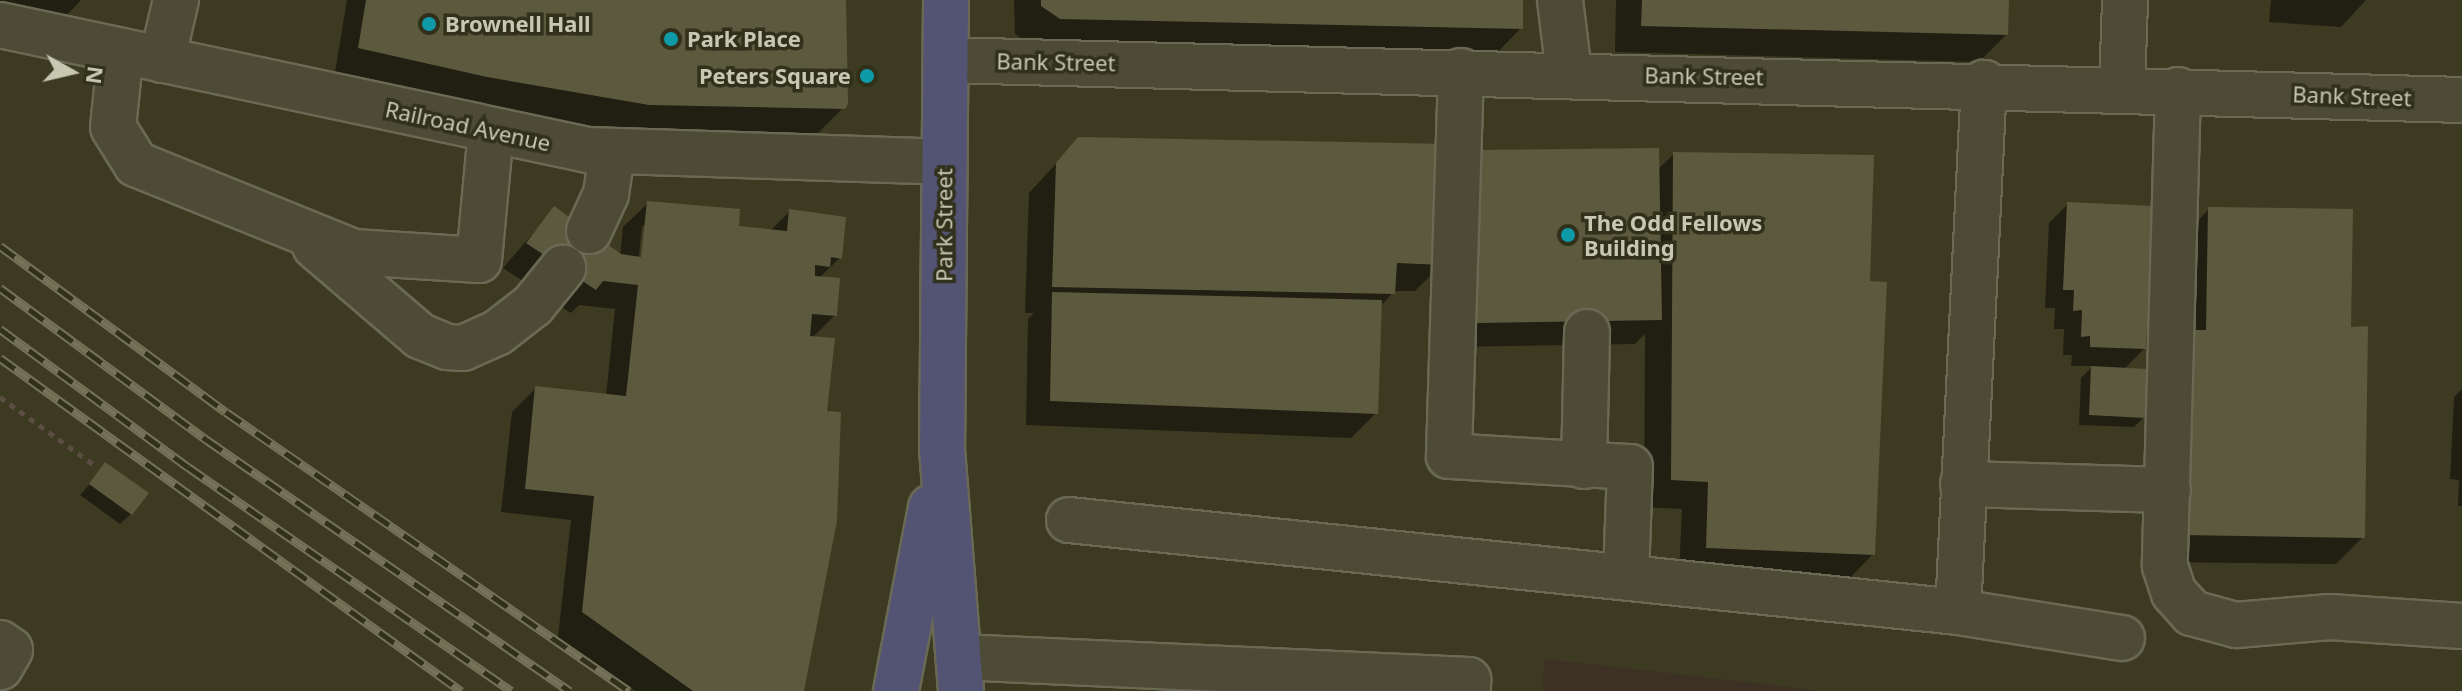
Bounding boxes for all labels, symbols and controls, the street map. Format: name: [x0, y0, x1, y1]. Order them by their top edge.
place label: Brownell Hall: [445, 11, 591, 37]
marker: Brownell Hall: [420, 15, 438, 33]
place label: Park Place: [687, 26, 801, 52]
marker: Park Place: [662, 30, 680, 48]
north arrow: [32, 32, 112, 112]
street label: Bank Street: [996, 48, 1116, 76]
street label: Bank Street: [1644, 62, 1764, 90]
place label: Peters Square: [699, 63, 851, 89]
text: N: [80, 64, 112, 86]
marker: Peters Square: [858, 67, 876, 85]
street label: Bank Street: [2292, 81, 2412, 111]
street label: Railroad Avenue: [383, 96, 553, 156]
street label: Park Street: [931, 168, 957, 282]
place label: The Odd Fellows Building: [1584, 209, 1762, 260]
marker: The Odd Fellows Building: [1559, 226, 1577, 244]

